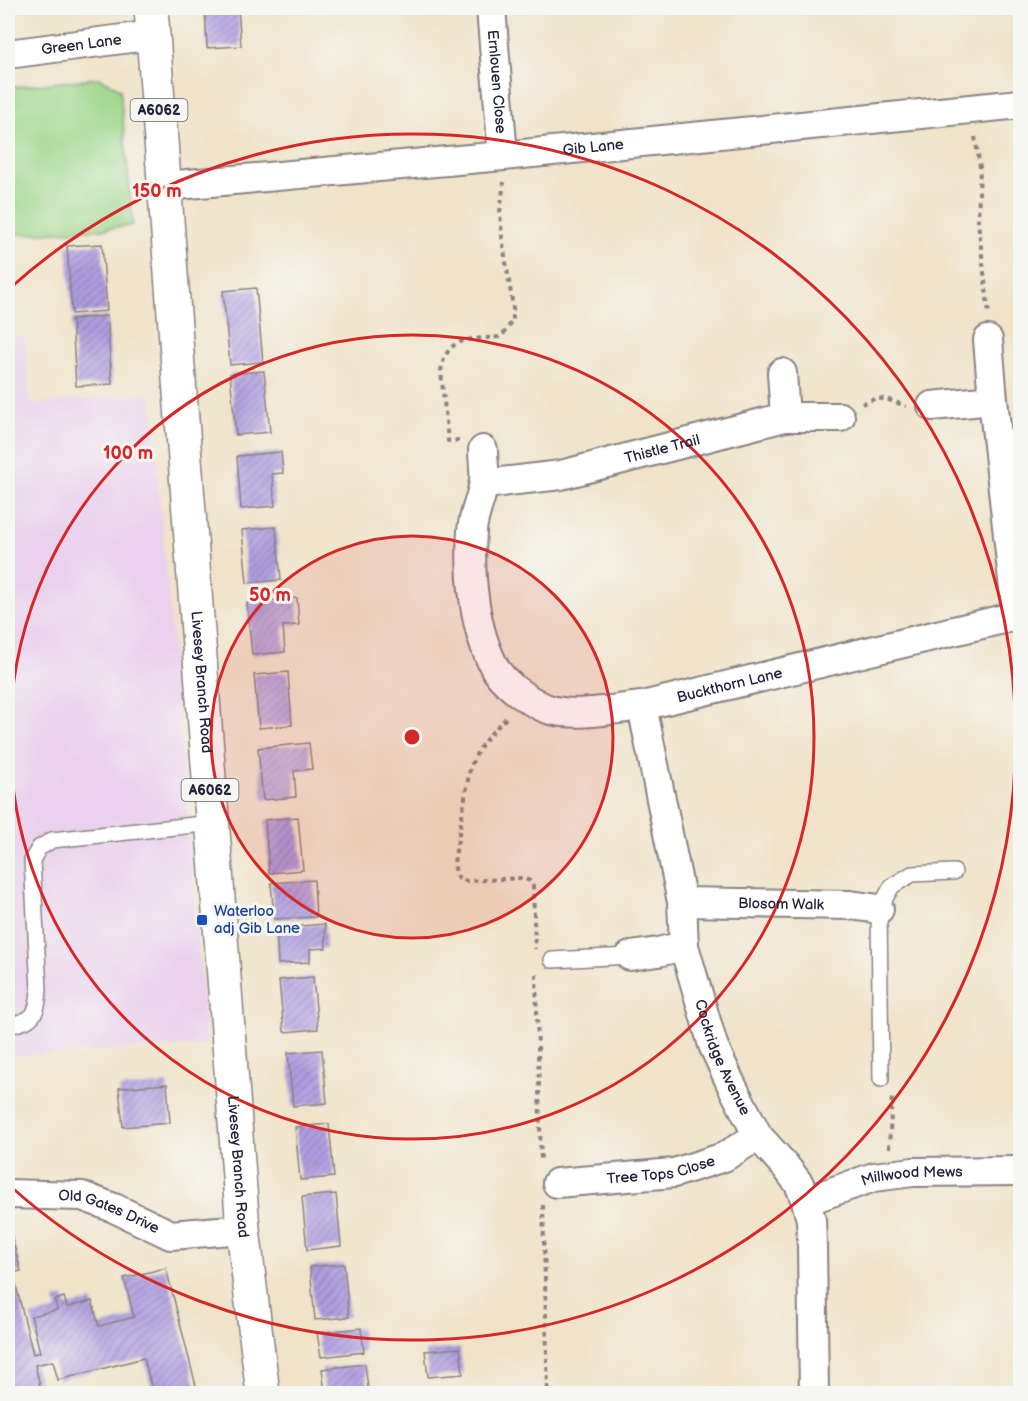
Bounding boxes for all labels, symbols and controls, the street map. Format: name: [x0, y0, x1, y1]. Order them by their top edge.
street label: Ernlouen Close: [483, 29, 511, 134]
street label: Green Lane: [40, 30, 123, 59]
road number: A6062: [130, 99, 188, 121]
street label: Gib Lane: [562, 134, 625, 159]
text: 150 m: [132, 181, 182, 202]
street label: Thistle Trail: [622, 430, 702, 468]
text: 100 m: [103, 443, 153, 464]
text: 50 m: [249, 585, 291, 606]
street label: Livesey Branch Road: [187, 610, 217, 754]
street label: Buckthorn Lane: [675, 663, 784, 707]
centre of rings: [402, 727, 422, 747]
road number: A6062: [182, 779, 238, 801]
street label: Blosom Walk: [738, 894, 825, 914]
place label: Waterloo adj Gib Lane: [214, 902, 300, 938]
marker: Waterloo adj Gib Lane: [195, 913, 209, 927]
street label: Cockridge Avenue: [691, 997, 755, 1119]
street label: Livesey Branch Road: [223, 1095, 253, 1239]
street label: Tree Tops Close: [606, 1151, 717, 1188]
street label: Millwood Mews: [858, 1162, 963, 1190]
street label: Old Gates Drive: [58, 1186, 163, 1238]

